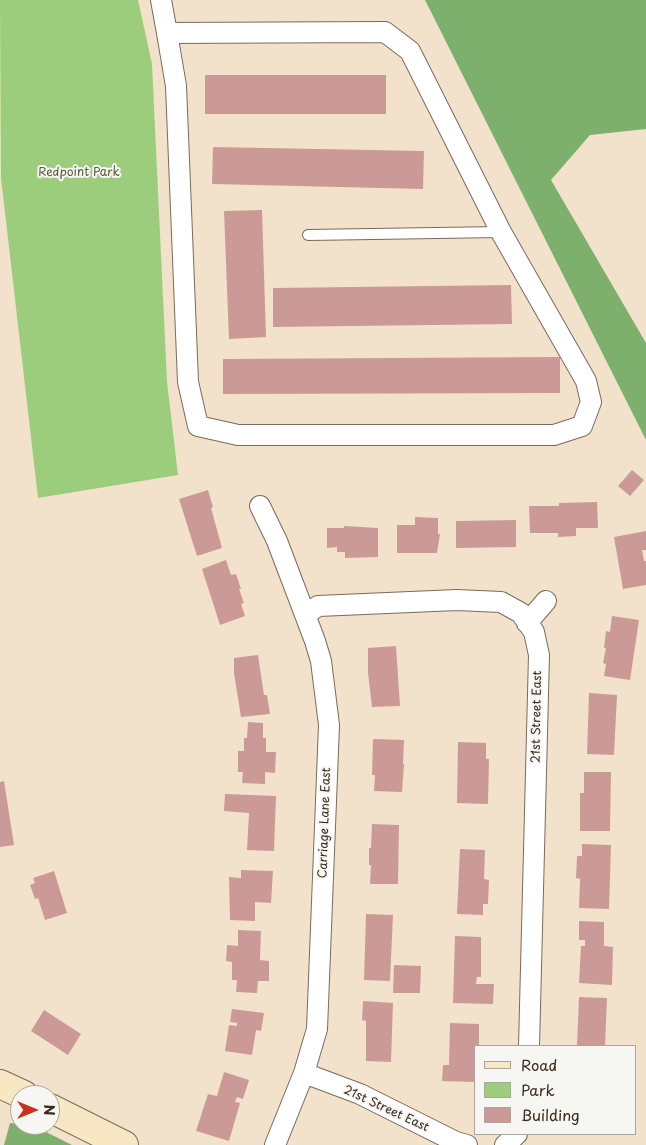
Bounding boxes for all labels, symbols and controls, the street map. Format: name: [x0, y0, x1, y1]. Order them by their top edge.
park label: Redpoint Park: [38, 166, 120, 180]
street label: 21st Street East: [529, 671, 545, 763]
street label: Carriage Lane East: [316, 767, 334, 879]
legend: [473, 1045, 636, 1135]
text: Road: [521, 1053, 557, 1076]
text: Park: [521, 1078, 555, 1101]
street label: 21st Street East: [341, 1083, 431, 1135]
north arrow: [10, 1085, 60, 1135]
text: Building: [521, 1103, 580, 1126]
text: N: [39, 1104, 60, 1116]

